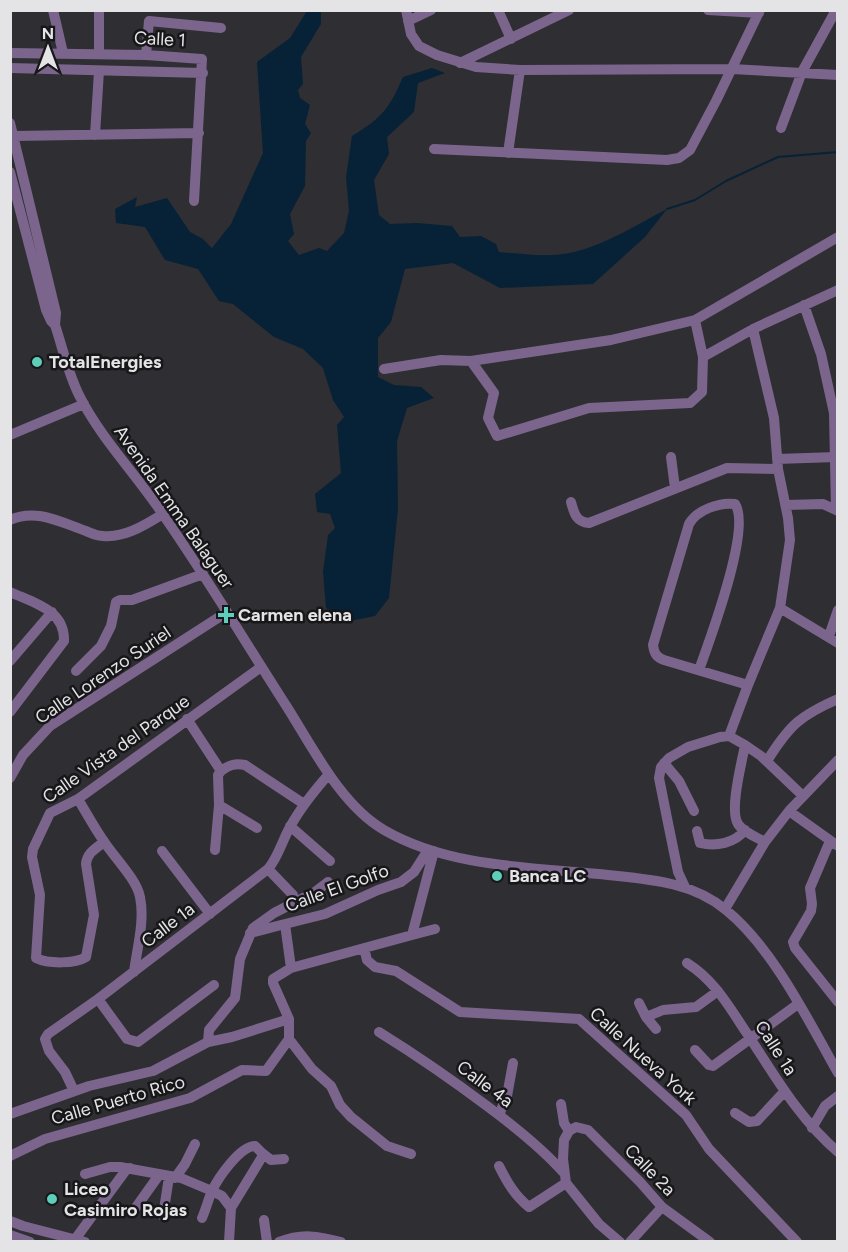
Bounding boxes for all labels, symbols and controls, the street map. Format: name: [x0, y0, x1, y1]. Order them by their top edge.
north arrow: [18, 18, 78, 78]
text: N: [42, 24, 54, 43]
street label: Calle 1: [134, 27, 186, 51]
place label: TotalEnergies: [49, 351, 162, 373]
marker: TotalEnergies: [30, 355, 44, 369]
street label: Avenida Emma Balaguer: [109, 421, 239, 593]
place label: Carmen elena: [238, 604, 352, 626]
marker: Carmen elena: [219, 608, 233, 622]
street label: Calle Lorenzo Suriel: [31, 621, 175, 729]
street label: Calle Vista del Parque: [38, 690, 194, 808]
street label: Calle El Golfo: [282, 859, 392, 917]
place label: Banca LC: [509, 865, 586, 887]
marker: Banca LC: [490, 869, 504, 883]
street label: Calle 1a: [137, 898, 199, 952]
street label: Calle Nueva York: [585, 1002, 701, 1110]
street label: Calle 1a: [750, 1016, 802, 1080]
street label: Calle 4a: [453, 1056, 517, 1112]
street label: Calle Puerto Rico: [49, 1070, 187, 1130]
street label: Calle 2a: [620, 1139, 680, 1201]
place label: Liceo Casimiro Rojas: [64, 1178, 188, 1221]
marker: Liceo Casimiro Rojas: [45, 1192, 59, 1206]

